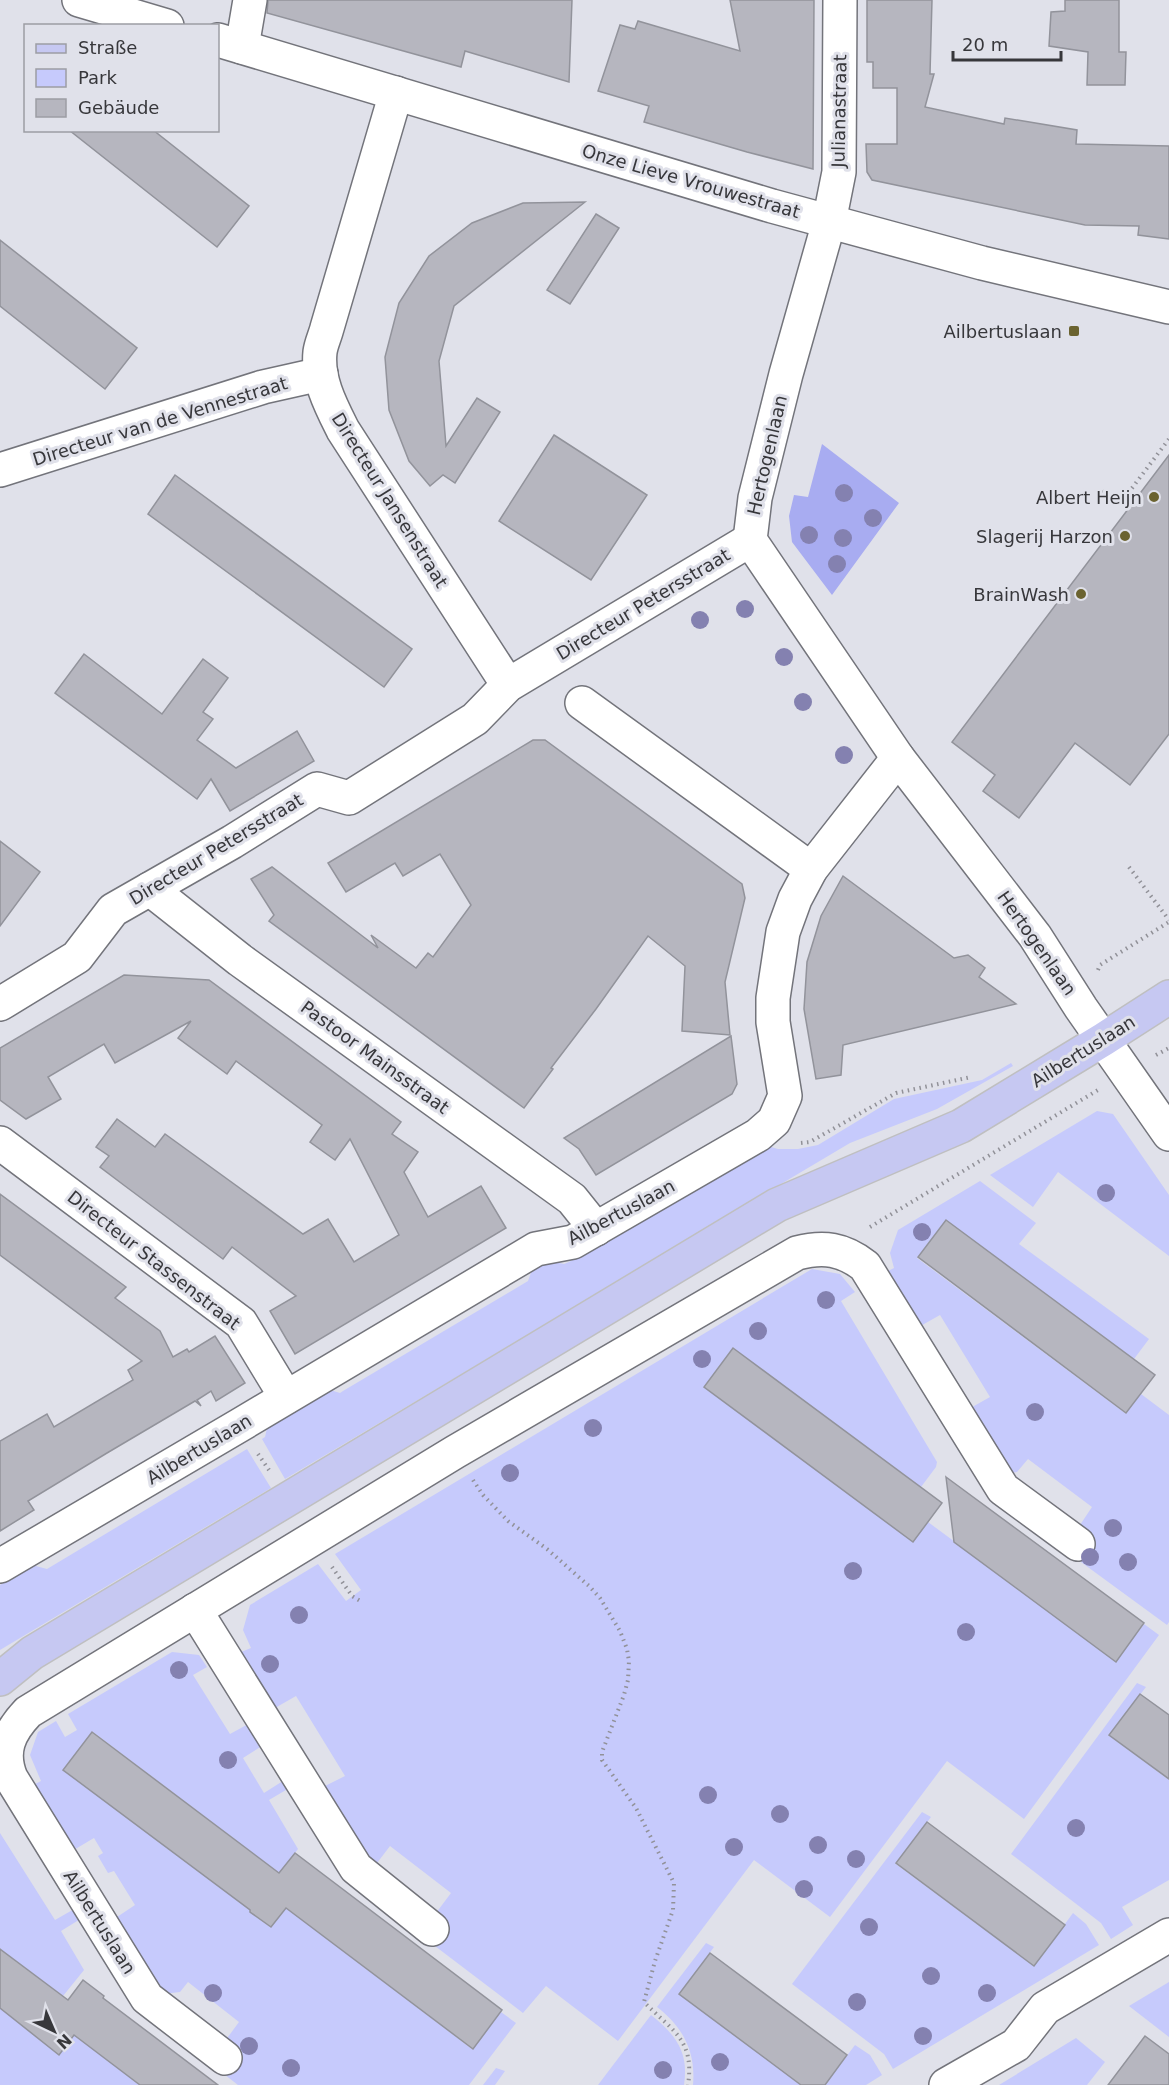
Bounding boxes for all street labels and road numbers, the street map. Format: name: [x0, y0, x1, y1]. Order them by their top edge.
street label: Julianastraat: [827, 54, 850, 169]
street label: Onze Lieve Vrouwestraat: [580, 140, 802, 222]
street label: Directeur van de Vennestraat: [30, 372, 290, 470]
street label: Hertogenlaan: [743, 393, 791, 517]
street label: Directeur Jansenstraat: [328, 409, 452, 591]
street label: Directeur Petersstraat: [552, 544, 734, 664]
street label: Directeur Petersstraat: [125, 789, 307, 909]
street label: Hertogenlaan: [993, 887, 1081, 999]
street label: Pastoor Mainsstraat: [297, 996, 453, 1118]
street label: Ailbertuslaan: [1027, 1011, 1139, 1091]
street label: Ailbertuslaan: [564, 1175, 678, 1249]
street label: Directeur Stassenstraat: [64, 1186, 244, 1334]
street label: Ailbertuslaan: [143, 1409, 255, 1489]
street label: Ailbertuslaan: [60, 1866, 140, 1978]

